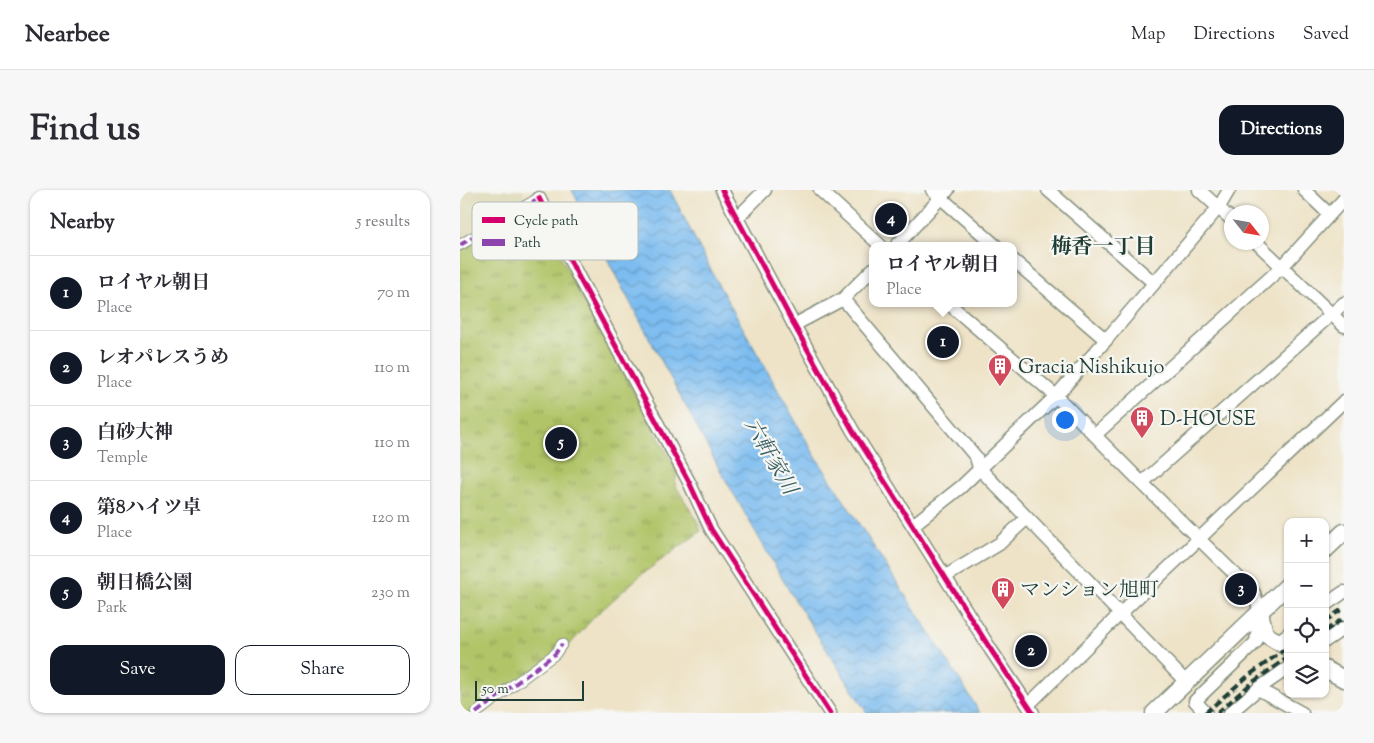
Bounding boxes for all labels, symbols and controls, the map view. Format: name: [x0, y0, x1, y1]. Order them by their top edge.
text: Nearbee: [25, 18, 110, 52]
text: Map: [1131, 22, 1166, 48]
text: Directions: [1194, 22, 1275, 48]
text: Saved: [1303, 22, 1349, 48]
text: Find us: [30, 105, 140, 156]
button: Directions: [1219, 105, 1344, 155]
pin: 4: [875, 200, 907, 238]
legend: [472, 202, 638, 260]
north arrow: [1224, 205, 1269, 250]
text: Nearby: [50, 208, 115, 238]
text: 5 results: [356, 211, 410, 234]
text: Cycle path: [514, 212, 578, 232]
district label: 梅香一丁目: [1051, 233, 1156, 263]
text: Path: [514, 234, 541, 254]
popup: [869, 242, 1017, 307]
text: ロイヤル朝日: [886, 252, 1000, 279]
text: ロイヤル朝日: [97, 270, 210, 297]
text: Place: [886, 279, 922, 302]
text: 1: [63, 282, 69, 305]
text: 70 m: [377, 282, 410, 305]
text: Place: [97, 297, 132, 320]
pin: 1: [927, 323, 959, 361]
text: レオパレスうめ: [97, 345, 229, 372]
building icon: Gracia Nishikujo: [987, 353, 1013, 387]
place label: Gracia Nishikujo: [1018, 354, 1164, 383]
text: 2: [62, 357, 70, 380]
text: 110 m: [374, 357, 410, 380]
text: Place: [97, 372, 132, 395]
building icon: D-HOUSE: [1129, 405, 1155, 439]
place label: D-HOUSE: [1160, 406, 1256, 435]
your location: [1052, 407, 1078, 433]
water label: 六軒家川: [735, 413, 804, 503]
text: 白砂大神: [97, 420, 173, 447]
pin: 5: [545, 424, 577, 462]
text: 3: [63, 432, 69, 455]
text: 110 m: [374, 432, 410, 455]
text: Temple: [97, 447, 148, 470]
text: 第8ハイツ卓: [97, 495, 202, 522]
text: 4: [62, 507, 70, 530]
text: 120 m: [372, 507, 410, 530]
map controls: [1284, 518, 1329, 698]
button: +: [1284, 518, 1329, 563]
text: Place: [97, 522, 132, 545]
button: −: [1284, 563, 1329, 608]
text: 朝日橋公園: [97, 570, 192, 597]
pin: 3: [1225, 570, 1257, 608]
building icon: マンション旭町: [990, 576, 1016, 610]
place label: マンション旭町: [1020, 577, 1159, 606]
text: 5: [63, 582, 69, 605]
text: 230 m: [371, 582, 410, 605]
text: Park: [97, 597, 128, 620]
button: locate: [1284, 608, 1329, 653]
pin: 2: [1015, 632, 1047, 670]
button: Save: [50, 645, 225, 695]
button: Share: [235, 645, 410, 695]
button: layers: [1284, 653, 1329, 698]
scale bar: [475, 678, 584, 701]
text: 50 m: [482, 680, 509, 700]

